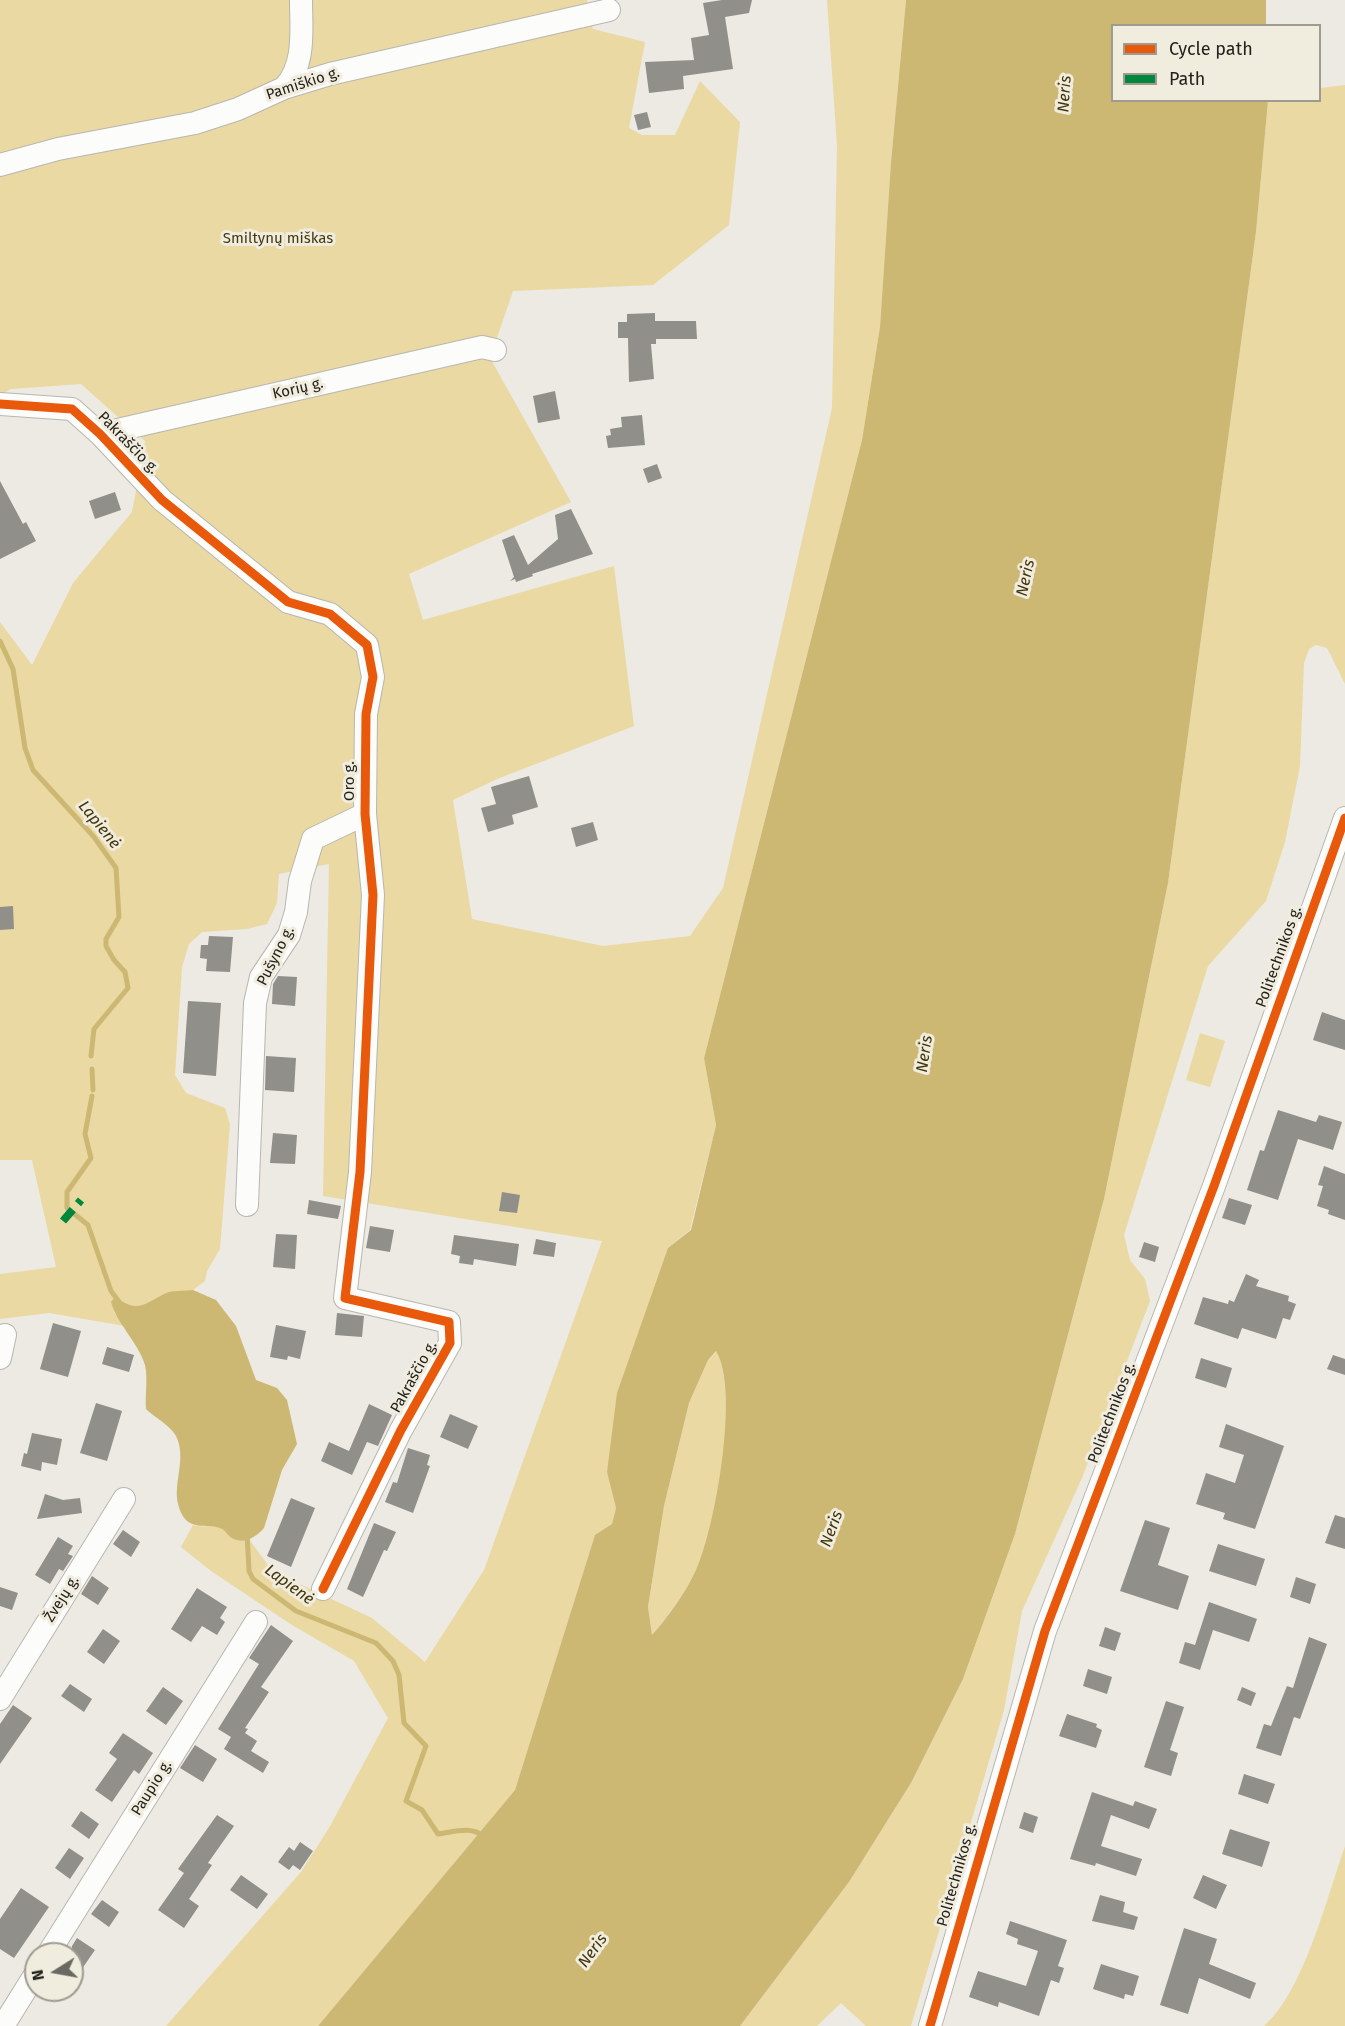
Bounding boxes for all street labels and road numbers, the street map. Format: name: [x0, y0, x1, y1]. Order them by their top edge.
street label: Pamiškio g.: [264, 64, 342, 104]
street label: Korių g.: [271, 374, 325, 404]
street label: Pakraščio g.: [94, 408, 162, 478]
street label: Oro g.: [341, 761, 359, 801]
street label: Politechnikos g.: [1252, 904, 1306, 1010]
street label: Pušyno g.: [253, 923, 299, 989]
street label: Pakraščio g.: [387, 1338, 441, 1416]
street label: Politechnikos g.: [1084, 1360, 1140, 1466]
street label: Žvejų g.: [41, 1572, 83, 1626]
street label: Paupio g.: [128, 1757, 176, 1819]
street label: Politechnikos g.: [934, 1821, 980, 1929]

